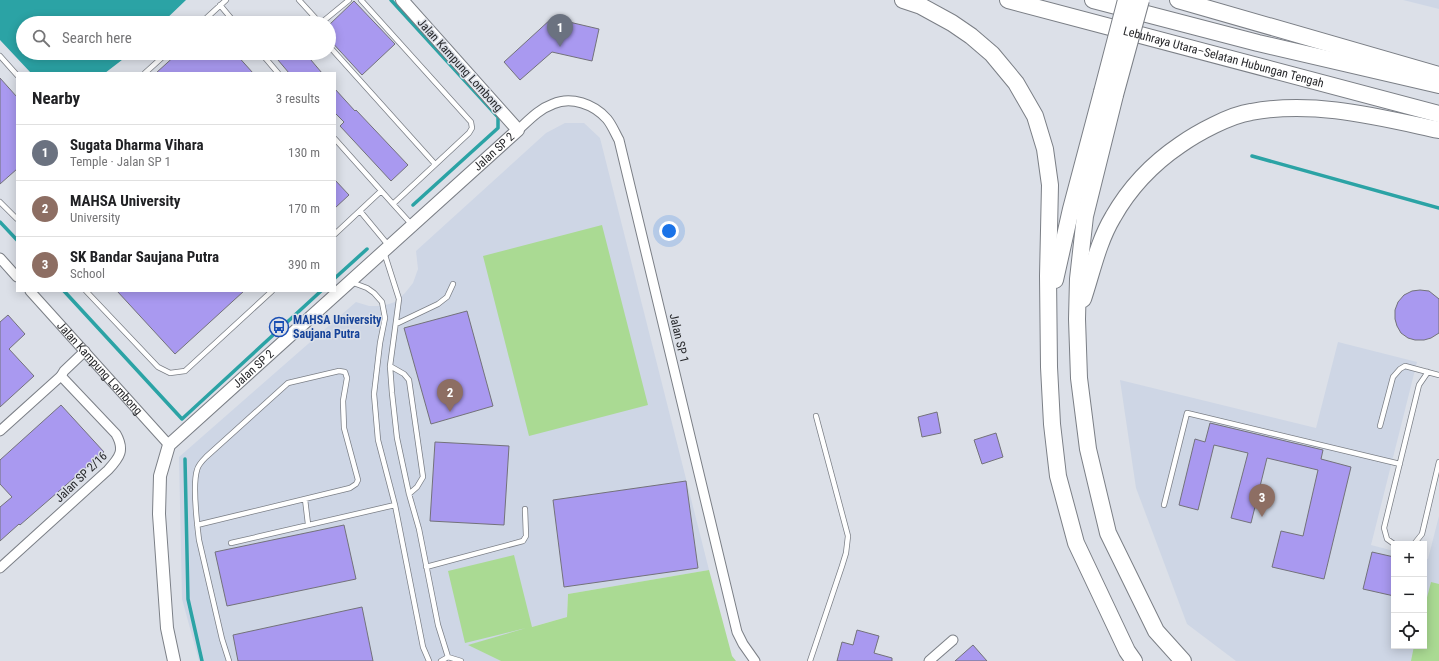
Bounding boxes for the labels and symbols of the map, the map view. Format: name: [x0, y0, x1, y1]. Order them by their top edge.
pin: 1: [547, 14, 573, 47]
street label: Jalan Kampung Lombong: [414, 16, 506, 115]
street label: Lebuhraya Utara–Selatan Hubungan Tengah: [1122, 24, 1326, 90]
street label: Jalan SP 2: [471, 130, 517, 174]
your location: [659, 221, 679, 241]
street label: Jalan SP 1: [667, 312, 691, 364]
place label: MAHSA University Saujana Putra: [293, 313, 382, 341]
bus stop icon: MAHSA University Saujana Putra: [268, 316, 290, 338]
street label: Jalan Kampung Lombong: [54, 319, 145, 418]
street label: Jalan SP 2: [230, 347, 277, 391]
pin: 2: [437, 379, 463, 412]
street label: Jalan SP 2/16: [52, 449, 110, 505]
pin: 3: [1249, 484, 1275, 517]

